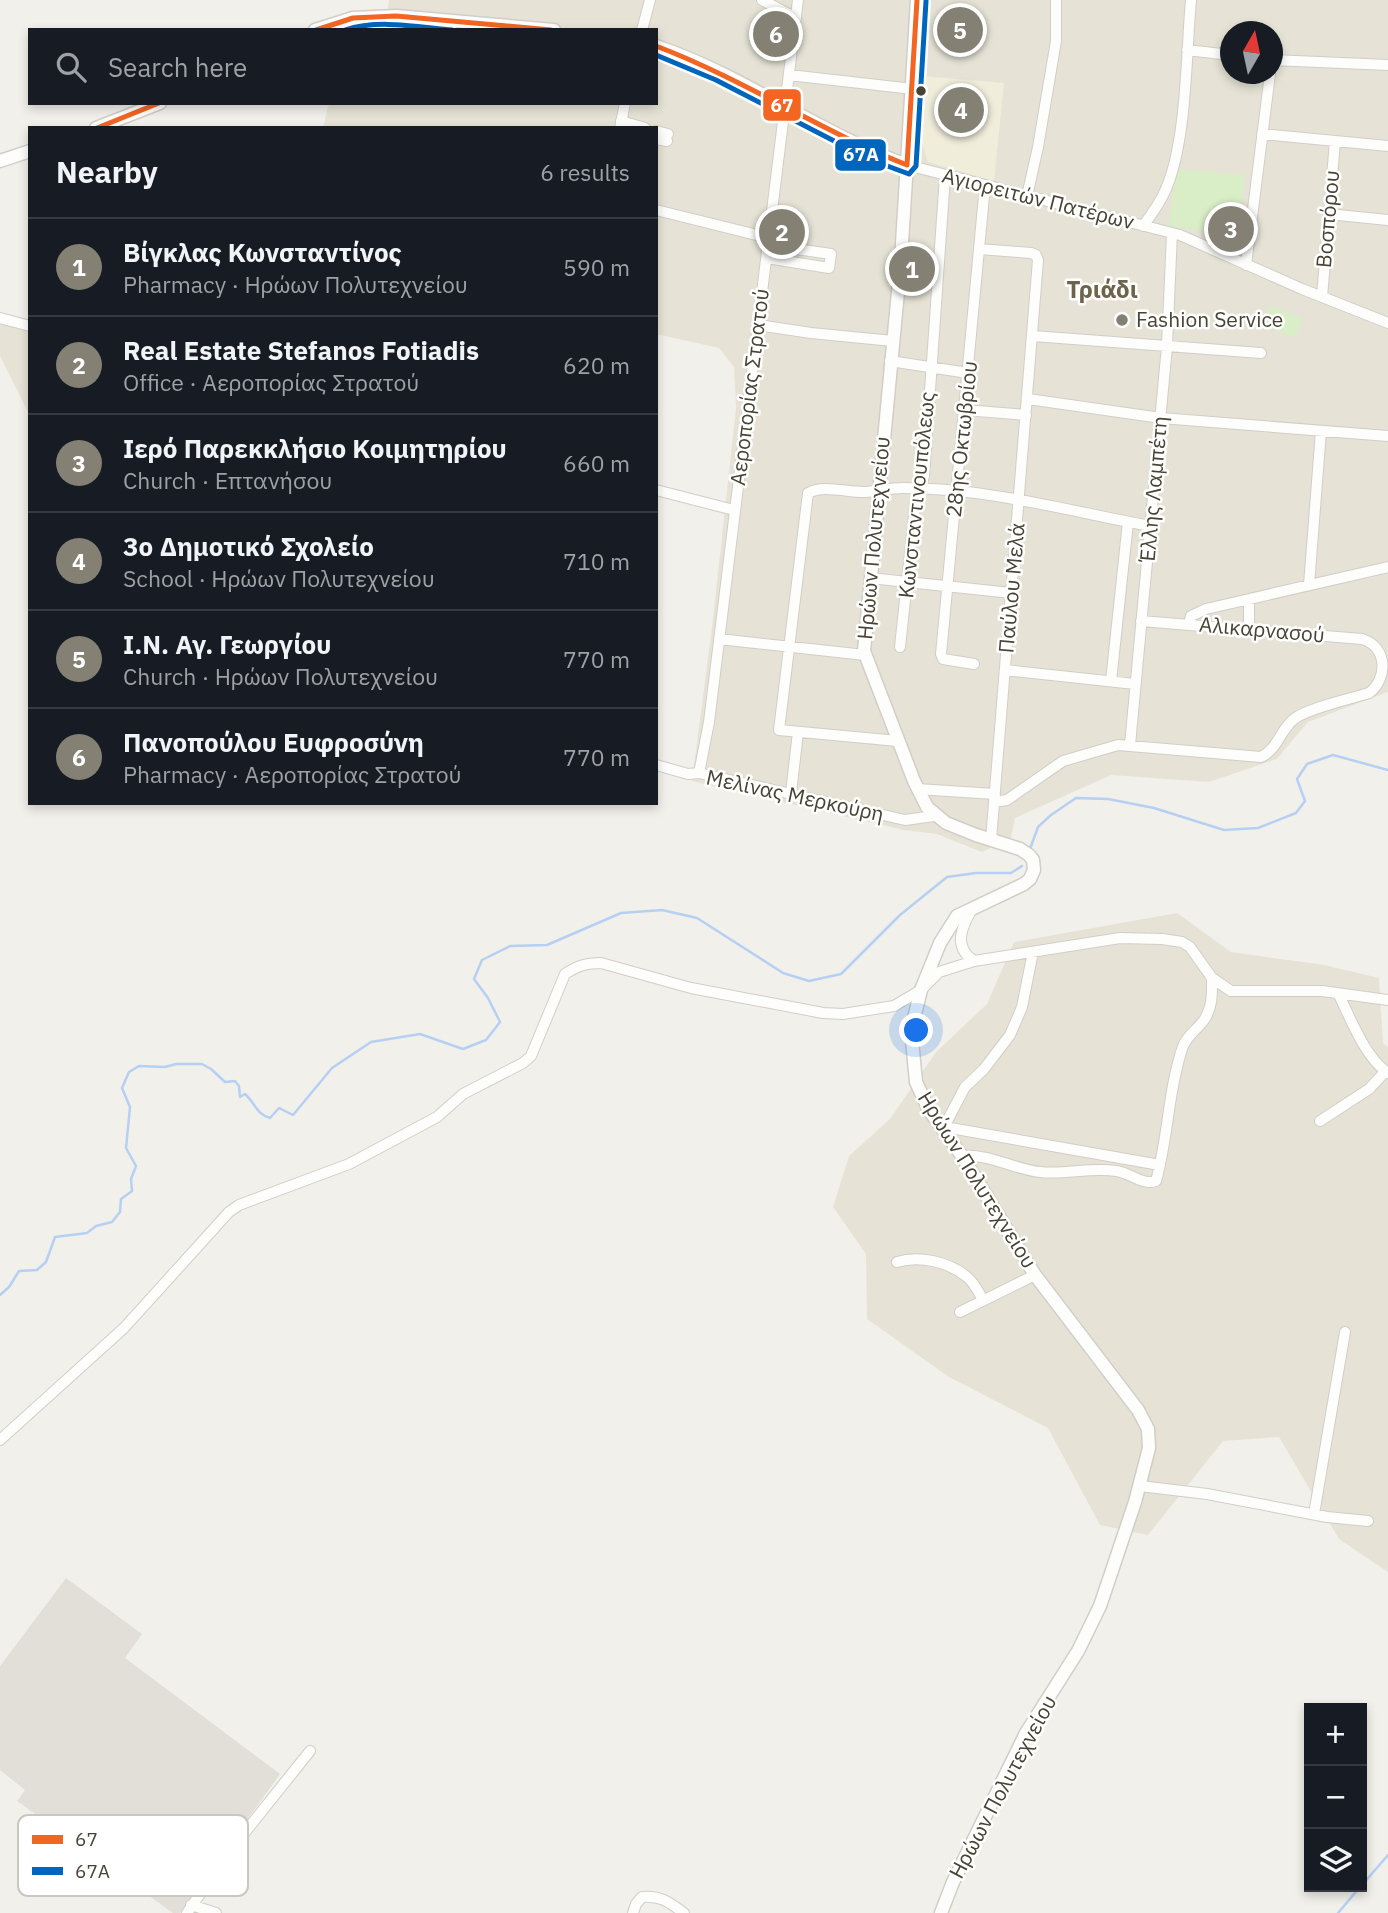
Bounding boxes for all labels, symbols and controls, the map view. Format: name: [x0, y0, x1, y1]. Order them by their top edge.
pin: 5: [937, 4, 983, 56]
pin: 6: [753, 8, 799, 60]
north arrow: [1220, 21, 1283, 84]
search box: [28, 28, 658, 105]
icon: search: [52, 48, 90, 86]
text: Search here: [108, 50, 247, 84]
unlabelled marker: [914, 84, 928, 98]
pin: 4: [938, 84, 984, 136]
line badge: 67: [762, 88, 802, 122]
text: 67: [771, 93, 793, 117]
line badge: 67Α: [834, 138, 887, 172]
text: 67Α: [843, 142, 879, 166]
text: Nearby: [56, 152, 158, 191]
text: 6 results: [540, 157, 630, 187]
street label: Αγιορειτών Πατέρων: [939, 161, 1138, 236]
street label: Βοσπόρου: [1309, 169, 1345, 269]
pin: 3: [1208, 203, 1254, 255]
pin: 2: [759, 206, 805, 258]
text: Βίγκλας Κωνσταντίνος: [123, 235, 402, 269]
pin: 1: [889, 243, 935, 295]
text: 1: [72, 252, 86, 282]
text: 590 m: [563, 252, 630, 282]
text: Pharmacy · Ηρώων Πολυτεχνείου: [123, 269, 468, 299]
district label: Τριάδι: [1066, 273, 1138, 305]
street label: Αεροπορίας Στρατού: [723, 287, 775, 487]
place label: Fashion Service: [1136, 305, 1283, 333]
marker: Fashion Service: [1114, 312, 1130, 328]
text: Real Estate Stefanos Fotiadis: [123, 333, 479, 367]
text: 2: [72, 350, 86, 380]
text: 620 m: [563, 350, 630, 380]
street label: 28ης Οκτωβρίου: [939, 359, 983, 519]
text: Office · Αεροπορίας Στρατού: [123, 367, 419, 397]
street label: Κωνσταντινουπόλεως: [891, 390, 941, 600]
street label: Έλλης Λαμπέτη: [1133, 415, 1173, 564]
text: Ιερό Παρεκκλήσιο Κοιμητηρίου: [123, 431, 507, 465]
street label: Ηρώων Πολυτεχνείου: [850, 435, 896, 641]
text: 3: [72, 448, 86, 478]
text: 660 m: [563, 448, 630, 478]
text: Church · Επτανήσου: [123, 465, 332, 495]
street label: Παύλου Μελά: [991, 522, 1031, 654]
text: 3ο Δημοτικό Σχολείο: [123, 529, 374, 563]
text: 4: [72, 546, 86, 576]
text: 710 m: [563, 546, 630, 576]
text: School · Ηρώων Πολυτεχνείου: [123, 563, 435, 593]
street label: Αλικαρνασού: [1198, 610, 1326, 648]
text: Ι.Ν. Αγ. Γεωργίου: [123, 627, 331, 661]
text: 5: [72, 644, 86, 674]
text: 770 m: [563, 644, 630, 674]
text: Church · Ηρώων Πολυτεχνείου: [123, 661, 438, 691]
text: Πανοπούλου Ευφροσύνη: [123, 725, 424, 759]
text: 6: [72, 742, 86, 772]
text: 770 m: [563, 742, 630, 772]
text: Pharmacy · Αεροπορίας Στρατού: [123, 759, 462, 789]
street label: Μελίνας Μερκούρη: [704, 763, 887, 828]
your location: [899, 1013, 933, 1047]
street label: Ηρώων Πολυτεχνείου: [912, 1086, 1044, 1273]
street label: Ηρώων Πολυτεχνείου: [942, 1690, 1062, 1883]
map controls: [1304, 1703, 1367, 1892]
button: +: [1304, 1703, 1367, 1766]
button: −: [1304, 1766, 1367, 1829]
legend: [18, 1815, 248, 1896]
text: 67: [75, 1827, 98, 1851]
button: layers: [1304, 1829, 1367, 1892]
text: 67Α: [75, 1859, 110, 1883]

